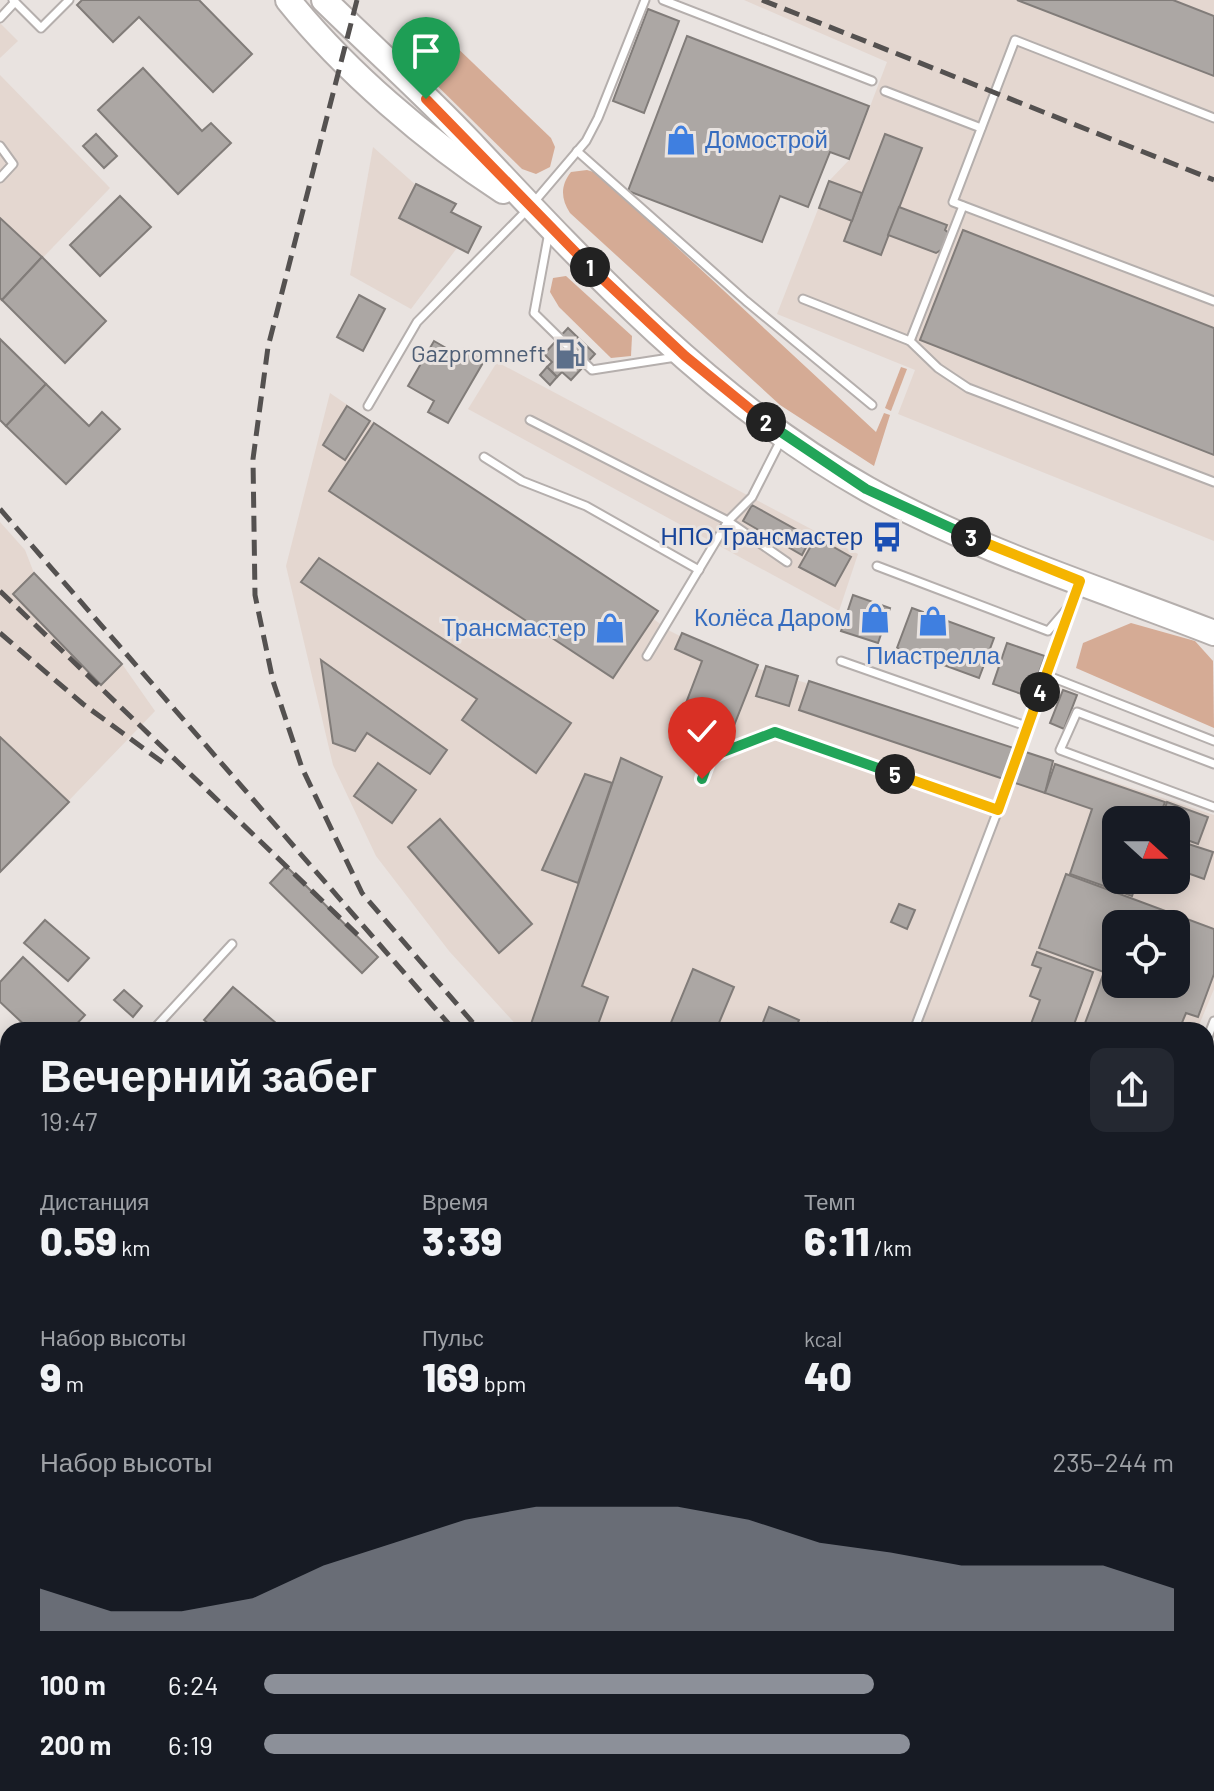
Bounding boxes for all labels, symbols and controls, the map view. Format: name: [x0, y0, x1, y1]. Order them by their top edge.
pin: [392, 17, 460, 99]
icon: arrive: [404, 29, 448, 73]
shop icon: Домострой: [664, 123, 698, 157]
place label: Домострой: [705, 124, 828, 153]
pin: 1: [570, 247, 610, 287]
text: 1: [586, 254, 594, 280]
fuel station icon: Gazpromneft: [553, 337, 587, 371]
place label: Gazpromneft: [411, 338, 546, 367]
pin: 2: [746, 402, 786, 442]
text: 2: [760, 409, 772, 435]
pin: 3: [951, 517, 991, 557]
bus stop icon: НПО Трансмастер: [870, 520, 904, 554]
place label: НПО Трансмастер: [660, 521, 863, 550]
text: 3: [965, 524, 977, 550]
shop icon: Колёса Даром: [858, 601, 892, 635]
place label: Колёса Даром: [694, 602, 851, 631]
shop icon: Пиастрелла: [916, 604, 950, 638]
shop icon: Трансмастер: [593, 611, 627, 645]
place label: Трансмастер: [441, 612, 586, 641]
place label: Пиастрелла: [866, 640, 1001, 669]
pin: 4: [1020, 672, 1060, 712]
text: 4: [1033, 679, 1047, 705]
pin: [668, 697, 736, 779]
icon: check: [680, 709, 724, 753]
pin: 5: [875, 754, 915, 794]
text: 5: [889, 761, 901, 787]
north arrow: [1102, 806, 1190, 894]
map controls: [1102, 806, 1190, 998]
button: locate: [1102, 910, 1190, 998]
text: Вечерний забег: [40, 1048, 377, 1101]
button: share: [1090, 1048, 1174, 1132]
text: 19:47: [40, 1105, 97, 1136]
text: Дистанция: [40, 1188, 149, 1214]
text: Время: [422, 1188, 488, 1214]
text: Темп: [804, 1188, 855, 1214]
text: 0.59: [40, 1216, 117, 1264]
text: 3:39: [422, 1216, 502, 1264]
text: 6:11: [804, 1216, 869, 1264]
text: km: [117, 1234, 150, 1260]
text: /km: [869, 1234, 912, 1260]
text: Набор высоты: [40, 1324, 186, 1350]
text: Пульс: [422, 1324, 484, 1350]
text: kcal: [804, 1325, 842, 1351]
text: 40: [804, 1351, 852, 1399]
text: 9: [40, 1352, 61, 1400]
text: 169: [422, 1352, 479, 1400]
text: m: [61, 1370, 84, 1396]
text: bpm: [479, 1370, 526, 1396]
text: Набор высоты: [40, 1446, 213, 1477]
text: 235–244 m: [1052, 1446, 1174, 1477]
text: 100 m: [40, 1669, 106, 1700]
text: 6:24: [168, 1669, 218, 1700]
text: 200 m: [40, 1729, 111, 1760]
text: 6:19: [168, 1729, 213, 1760]

